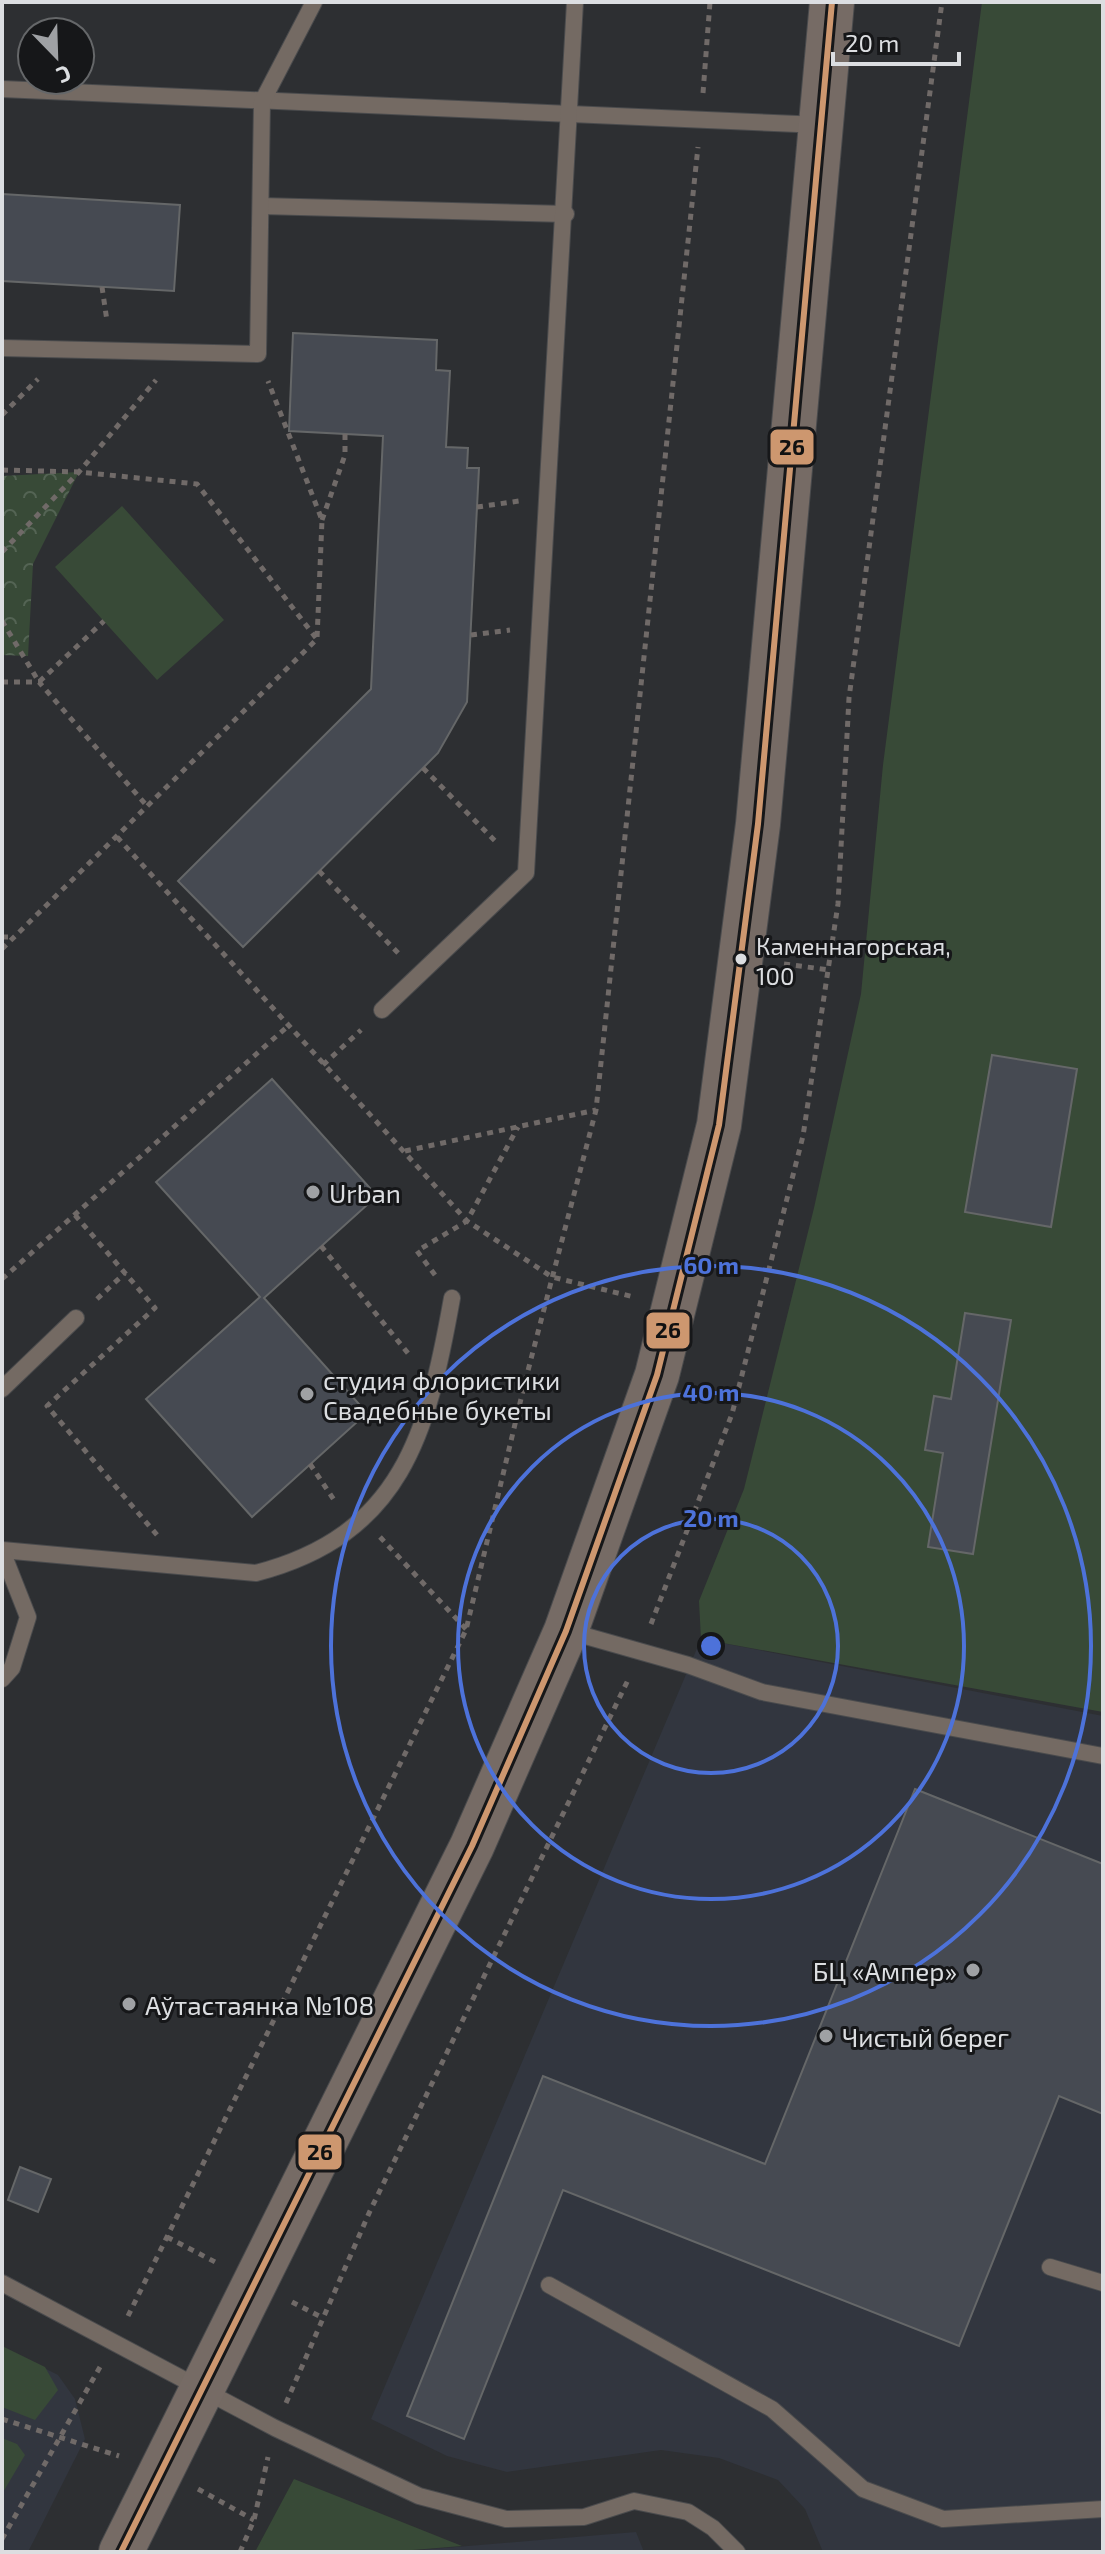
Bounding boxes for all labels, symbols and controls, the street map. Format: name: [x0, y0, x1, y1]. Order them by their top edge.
north arrow: [16, 16, 96, 96]
scale bar: [833, 16, 959, 66]
text: 20 m: [845, 28, 899, 57]
text: С: [53, 61, 75, 90]
line badge: 26: [769, 428, 815, 466]
text: 26: [779, 433, 805, 459]
place label: Каменнагорская, 100: [756, 931, 951, 990]
marker: Каменнагорская, 100: [733, 951, 749, 967]
place label: Urban: [329, 1177, 401, 1208]
marker: Urban: [304, 1183, 322, 1201]
text: 60 m: [683, 1250, 739, 1279]
line badge: 26: [645, 1311, 691, 1350]
text: 26: [655, 1316, 681, 1342]
place label: студия флористики Свадебные букеты: [323, 1364, 560, 1426]
text: 40 m: [683, 1377, 739, 1406]
marker: студия флористики Свадебные букеты: [298, 1385, 316, 1403]
text: 20 m: [683, 1503, 739, 1532]
centre of rings: [697, 1632, 725, 1660]
place label: БЦ «Ампер»: [813, 1955, 957, 1986]
marker: БЦ «Ампер»: [964, 1961, 982, 1979]
place label: Аўтастаянка №108: [145, 1989, 374, 2021]
marker: Аўтастаянка №108: [120, 1995, 138, 2013]
place label: Чистый берег: [842, 2021, 1009, 2052]
marker: Чистый берег: [817, 2027, 835, 2045]
line badge: 26: [297, 2133, 343, 2171]
text: 26: [307, 2138, 333, 2164]

